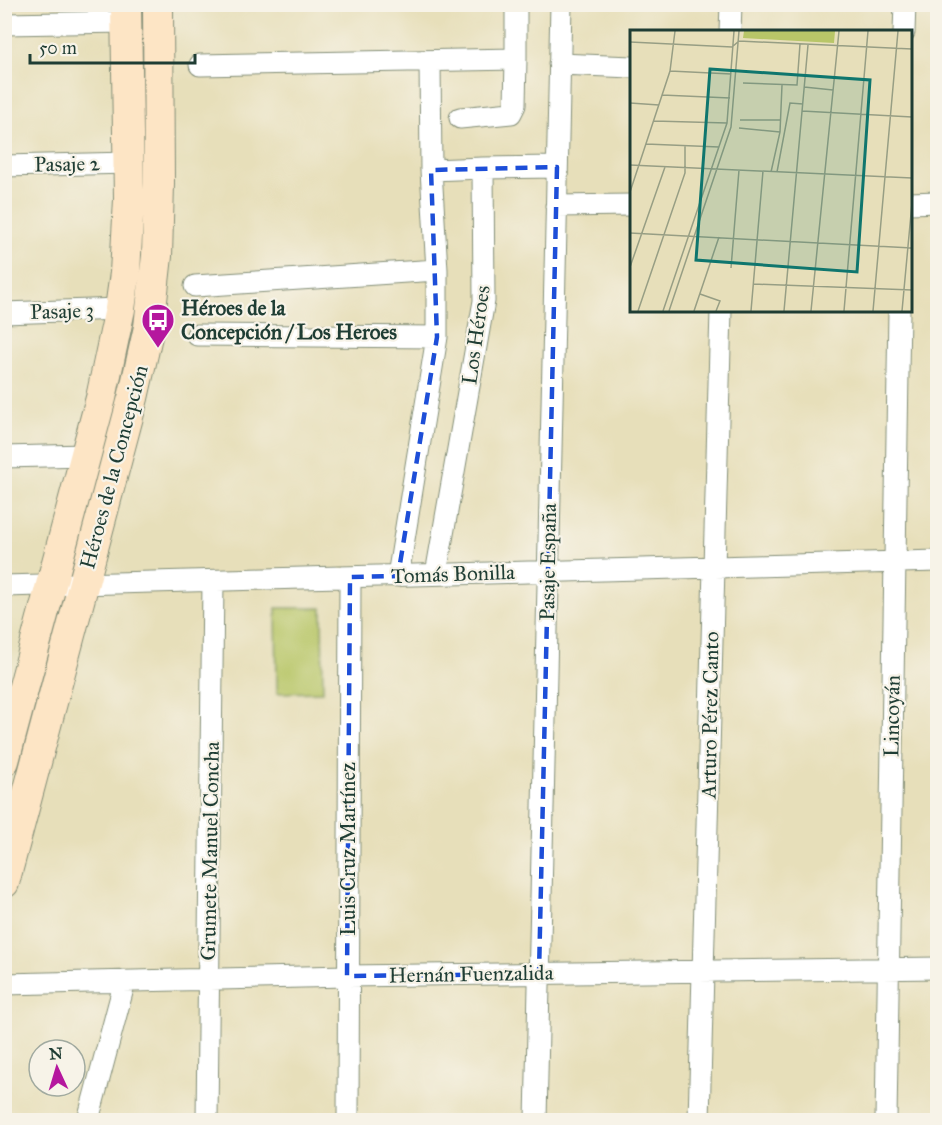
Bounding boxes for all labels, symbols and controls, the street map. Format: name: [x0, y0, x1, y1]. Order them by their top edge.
scale bar: [30, 27, 195, 65]
inset map: [630, 30, 912, 312]
text: 50 m: [39, 37, 77, 59]
street label: Pasaje 2: [34, 150, 101, 178]
street label: Los Héroes: [456, 284, 496, 386]
place label: Héroes de la Concepción / Los Heroes: [181, 295, 397, 345]
street label: Pasaje 3: [30, 297, 94, 325]
bus stop icon: Héroes de la Concepción / Los Heroes: [140, 302, 176, 349]
street label: Héroes de la Concepción: [74, 362, 154, 572]
street label: Pasaje España: [534, 503, 562, 621]
street label: Tomás Bonilla: [391, 559, 516, 589]
street label: Arturo Pérez Canto: [696, 631, 724, 800]
street label: Lincoyán: [878, 675, 906, 757]
street label: Grumete Manuel Concha: [195, 741, 225, 961]
street label: Luis Cruz Martínez: [335, 762, 361, 936]
street label: Hernán Fuenzalida: [388, 960, 554, 988]
north arrow: [27, 1038, 87, 1098]
text: N: [49, 1044, 64, 1063]

